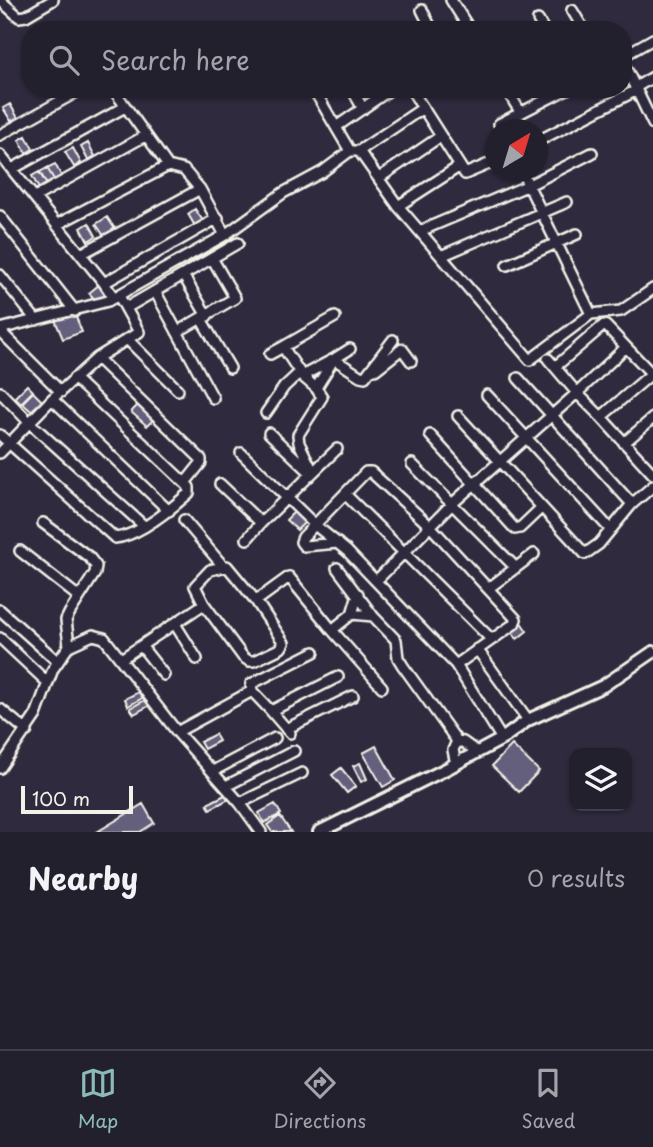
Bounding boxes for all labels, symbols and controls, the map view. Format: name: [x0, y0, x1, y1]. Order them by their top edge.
search box: [21, 21, 632, 98]
text: Search here: [101, 40, 250, 79]
icon: search: [45, 41, 83, 79]
north arrow: [485, 119, 548, 182]
map controls: [569, 748, 632, 811]
button: layers: [569, 748, 632, 811]
scale bar: [21, 783, 133, 815]
text: 100 m: [32, 784, 90, 812]
text: Nearby: [28, 855, 138, 900]
text: 0 results: [527, 860, 625, 895]
tab: Map: [78, 1064, 118, 1134]
tab: Directions: [274, 1064, 366, 1134]
tab: Saved: [521, 1064, 575, 1134]

